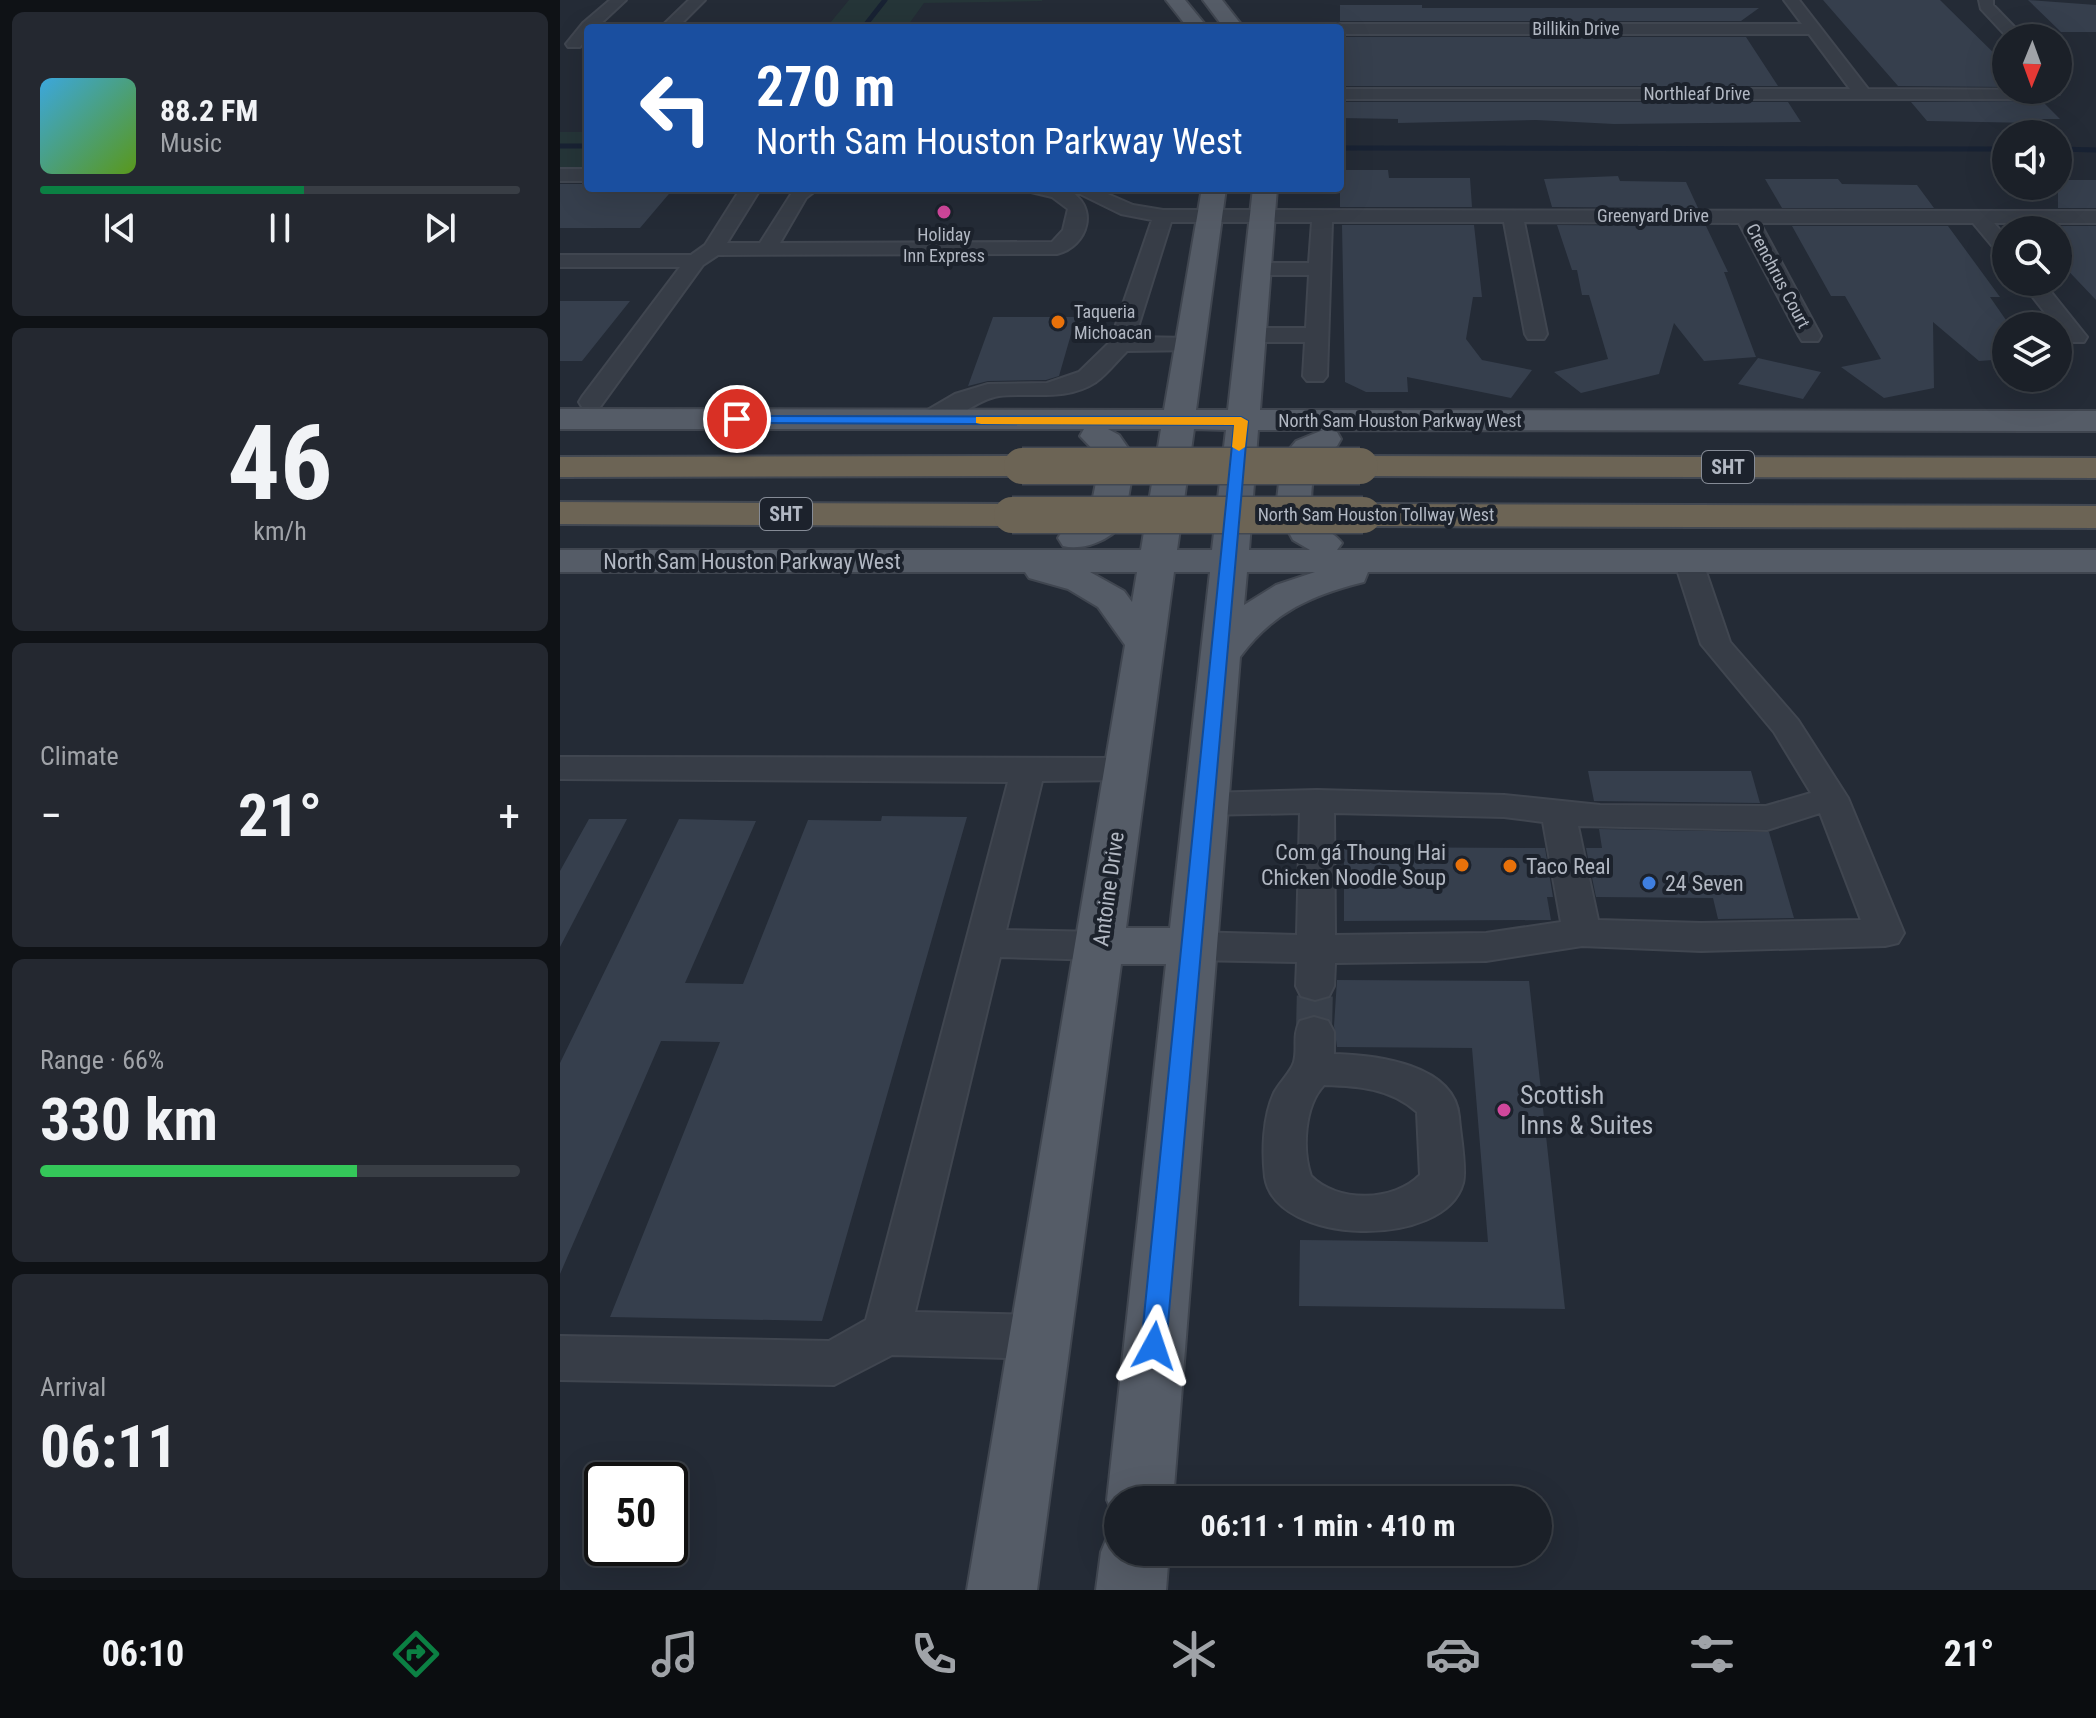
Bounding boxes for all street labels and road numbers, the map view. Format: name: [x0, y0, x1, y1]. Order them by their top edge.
street label: Billikin Drive: [1532, 18, 1620, 39]
street label: Northleaf Drive: [1643, 83, 1751, 104]
street label: Greenyard Drive: [1597, 205, 1709, 226]
street label: Crenchrus Court: [1742, 220, 1815, 332]
street label: North Sam Houston Parkway West: [1278, 410, 1522, 431]
road number: SHT: [1702, 451, 1754, 483]
road number: SHT: [760, 498, 812, 530]
street label: North Sam Houston Tollway West: [1258, 504, 1494, 525]
street label: North Sam Houston Parkway West: [603, 549, 901, 574]
street label: Antoine Drive: [1088, 830, 1129, 948]

